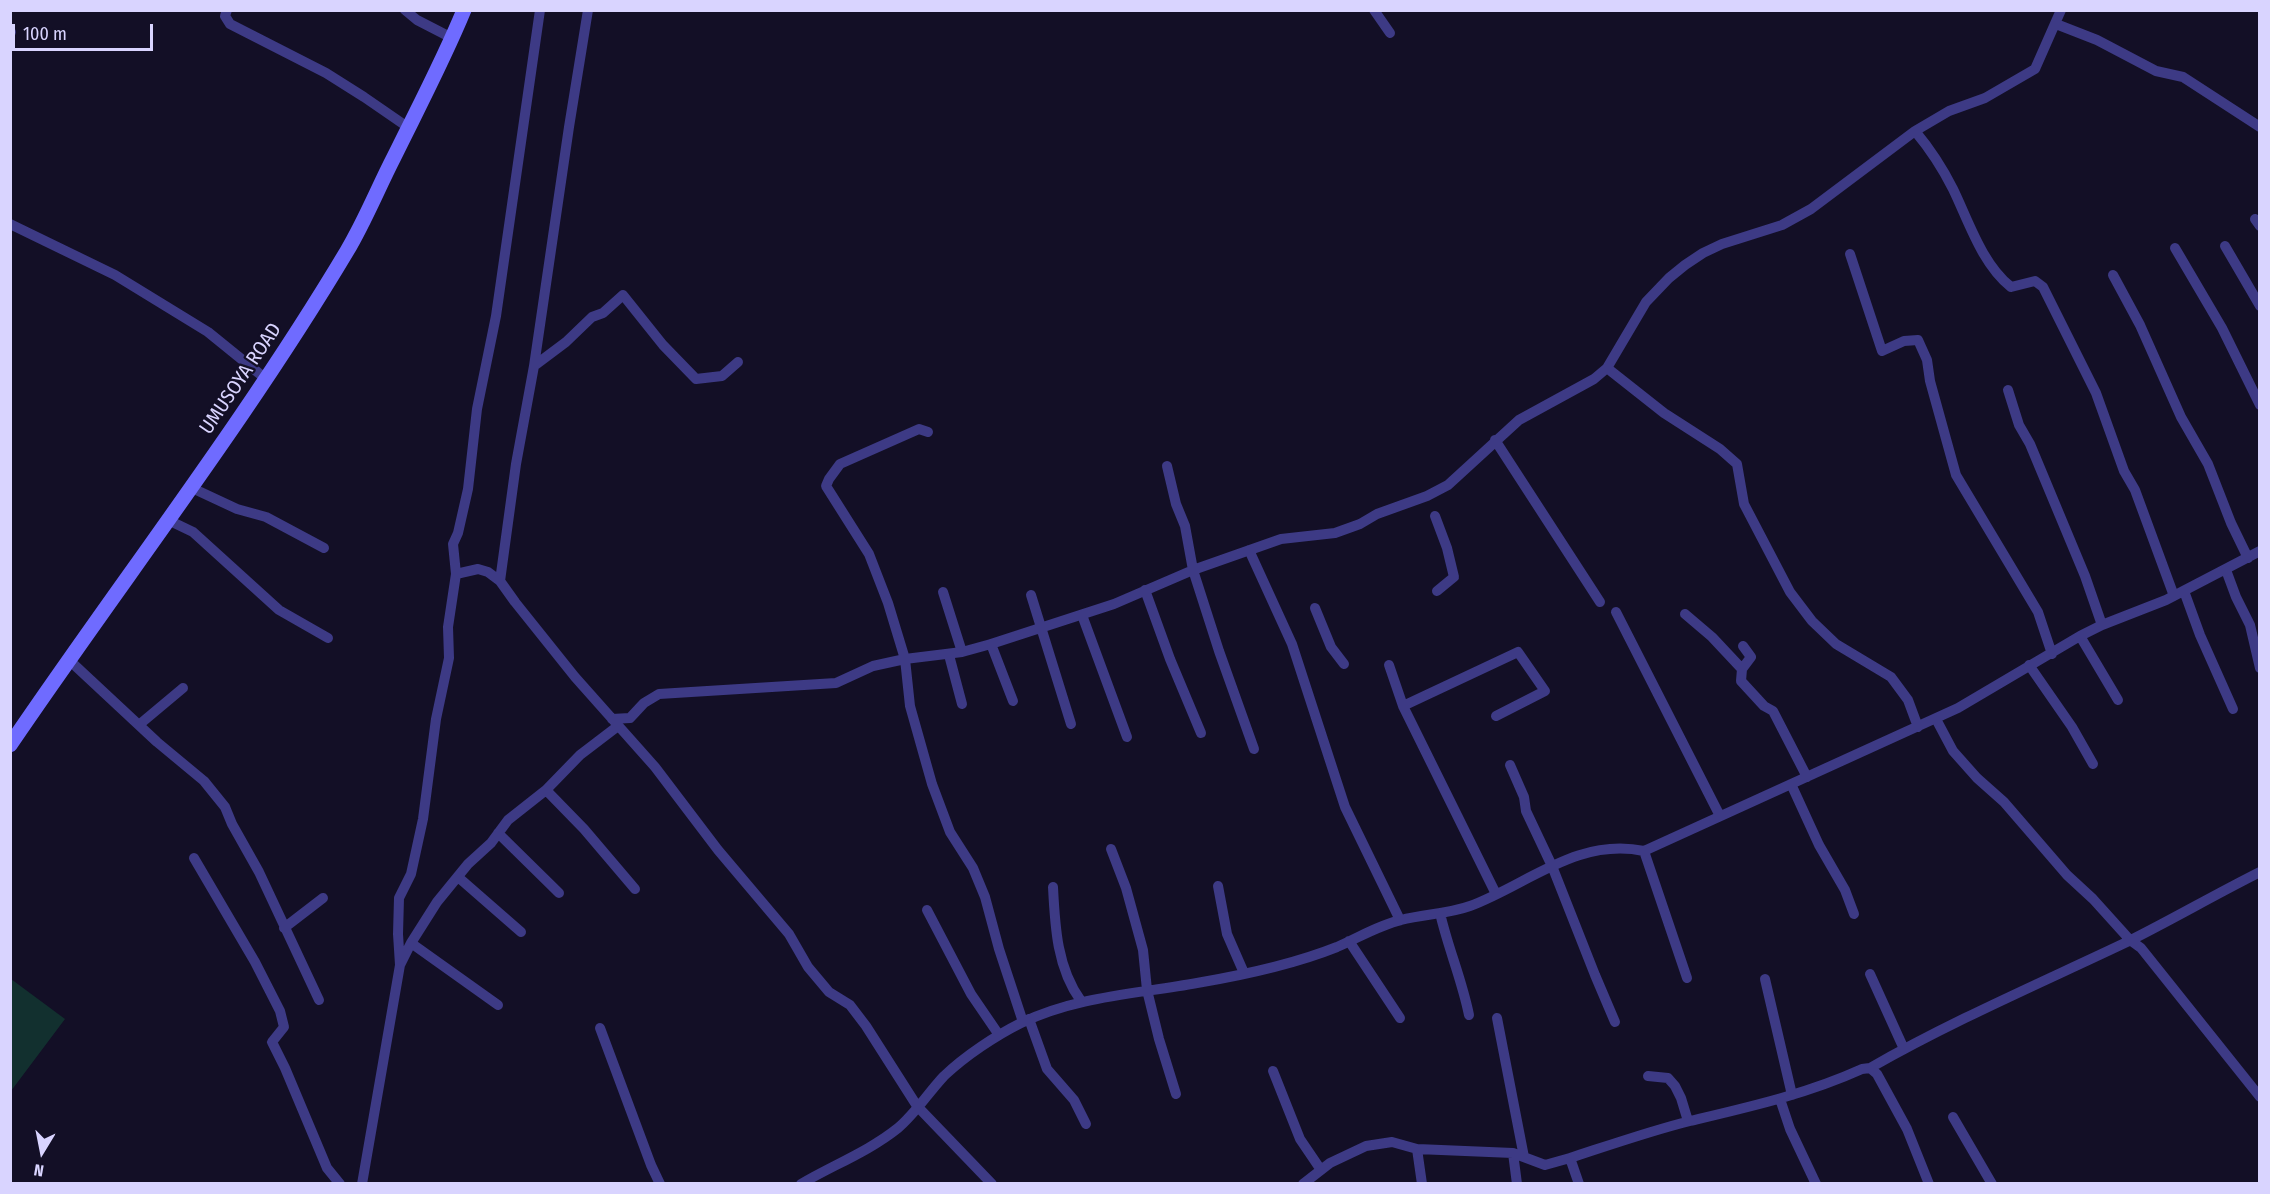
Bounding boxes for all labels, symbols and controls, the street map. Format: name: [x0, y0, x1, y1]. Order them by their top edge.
scale bar: [15, 12, 156, 50]
text: 100 m: [23, 23, 67, 45]
street label: UMUSOYA ROAD: [195, 319, 287, 439]
north arrow: [12, 1122, 72, 1182]
text: N: [32, 1160, 45, 1180]

